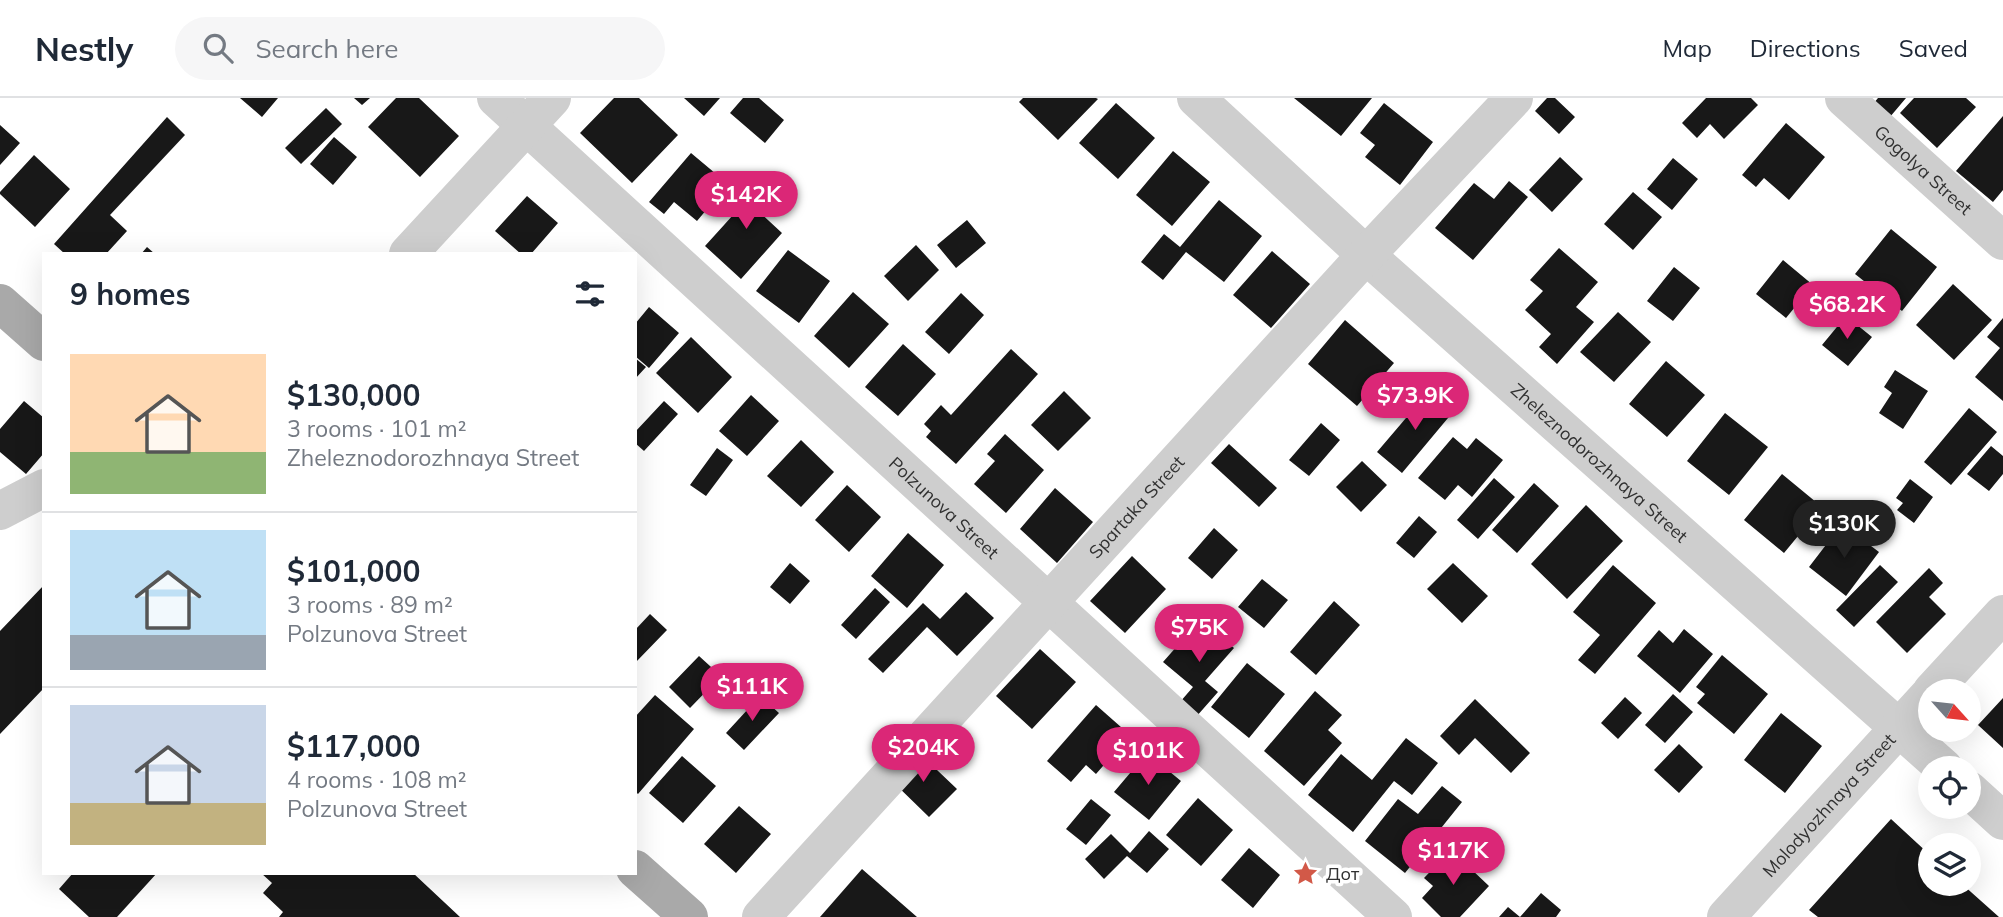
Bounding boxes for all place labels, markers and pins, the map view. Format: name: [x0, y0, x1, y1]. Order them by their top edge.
pin: $142K: [697, 172, 795, 231]
pin: $68.2K: [1790, 282, 1904, 341]
pin: $73.9K: [1358, 372, 1472, 432]
pin: $130K: [1795, 500, 1893, 560]
pin: $75K: [1158, 604, 1240, 664]
pin: $111K: [703, 664, 801, 723]
pin: $204K: [874, 724, 972, 784]
pin: $101K: [1099, 728, 1197, 787]
pin: $117K: [1404, 828, 1502, 887]
place icon: Дот: [1292, 859, 1320, 887]
place label: Дот: [1326, 862, 1360, 885]

